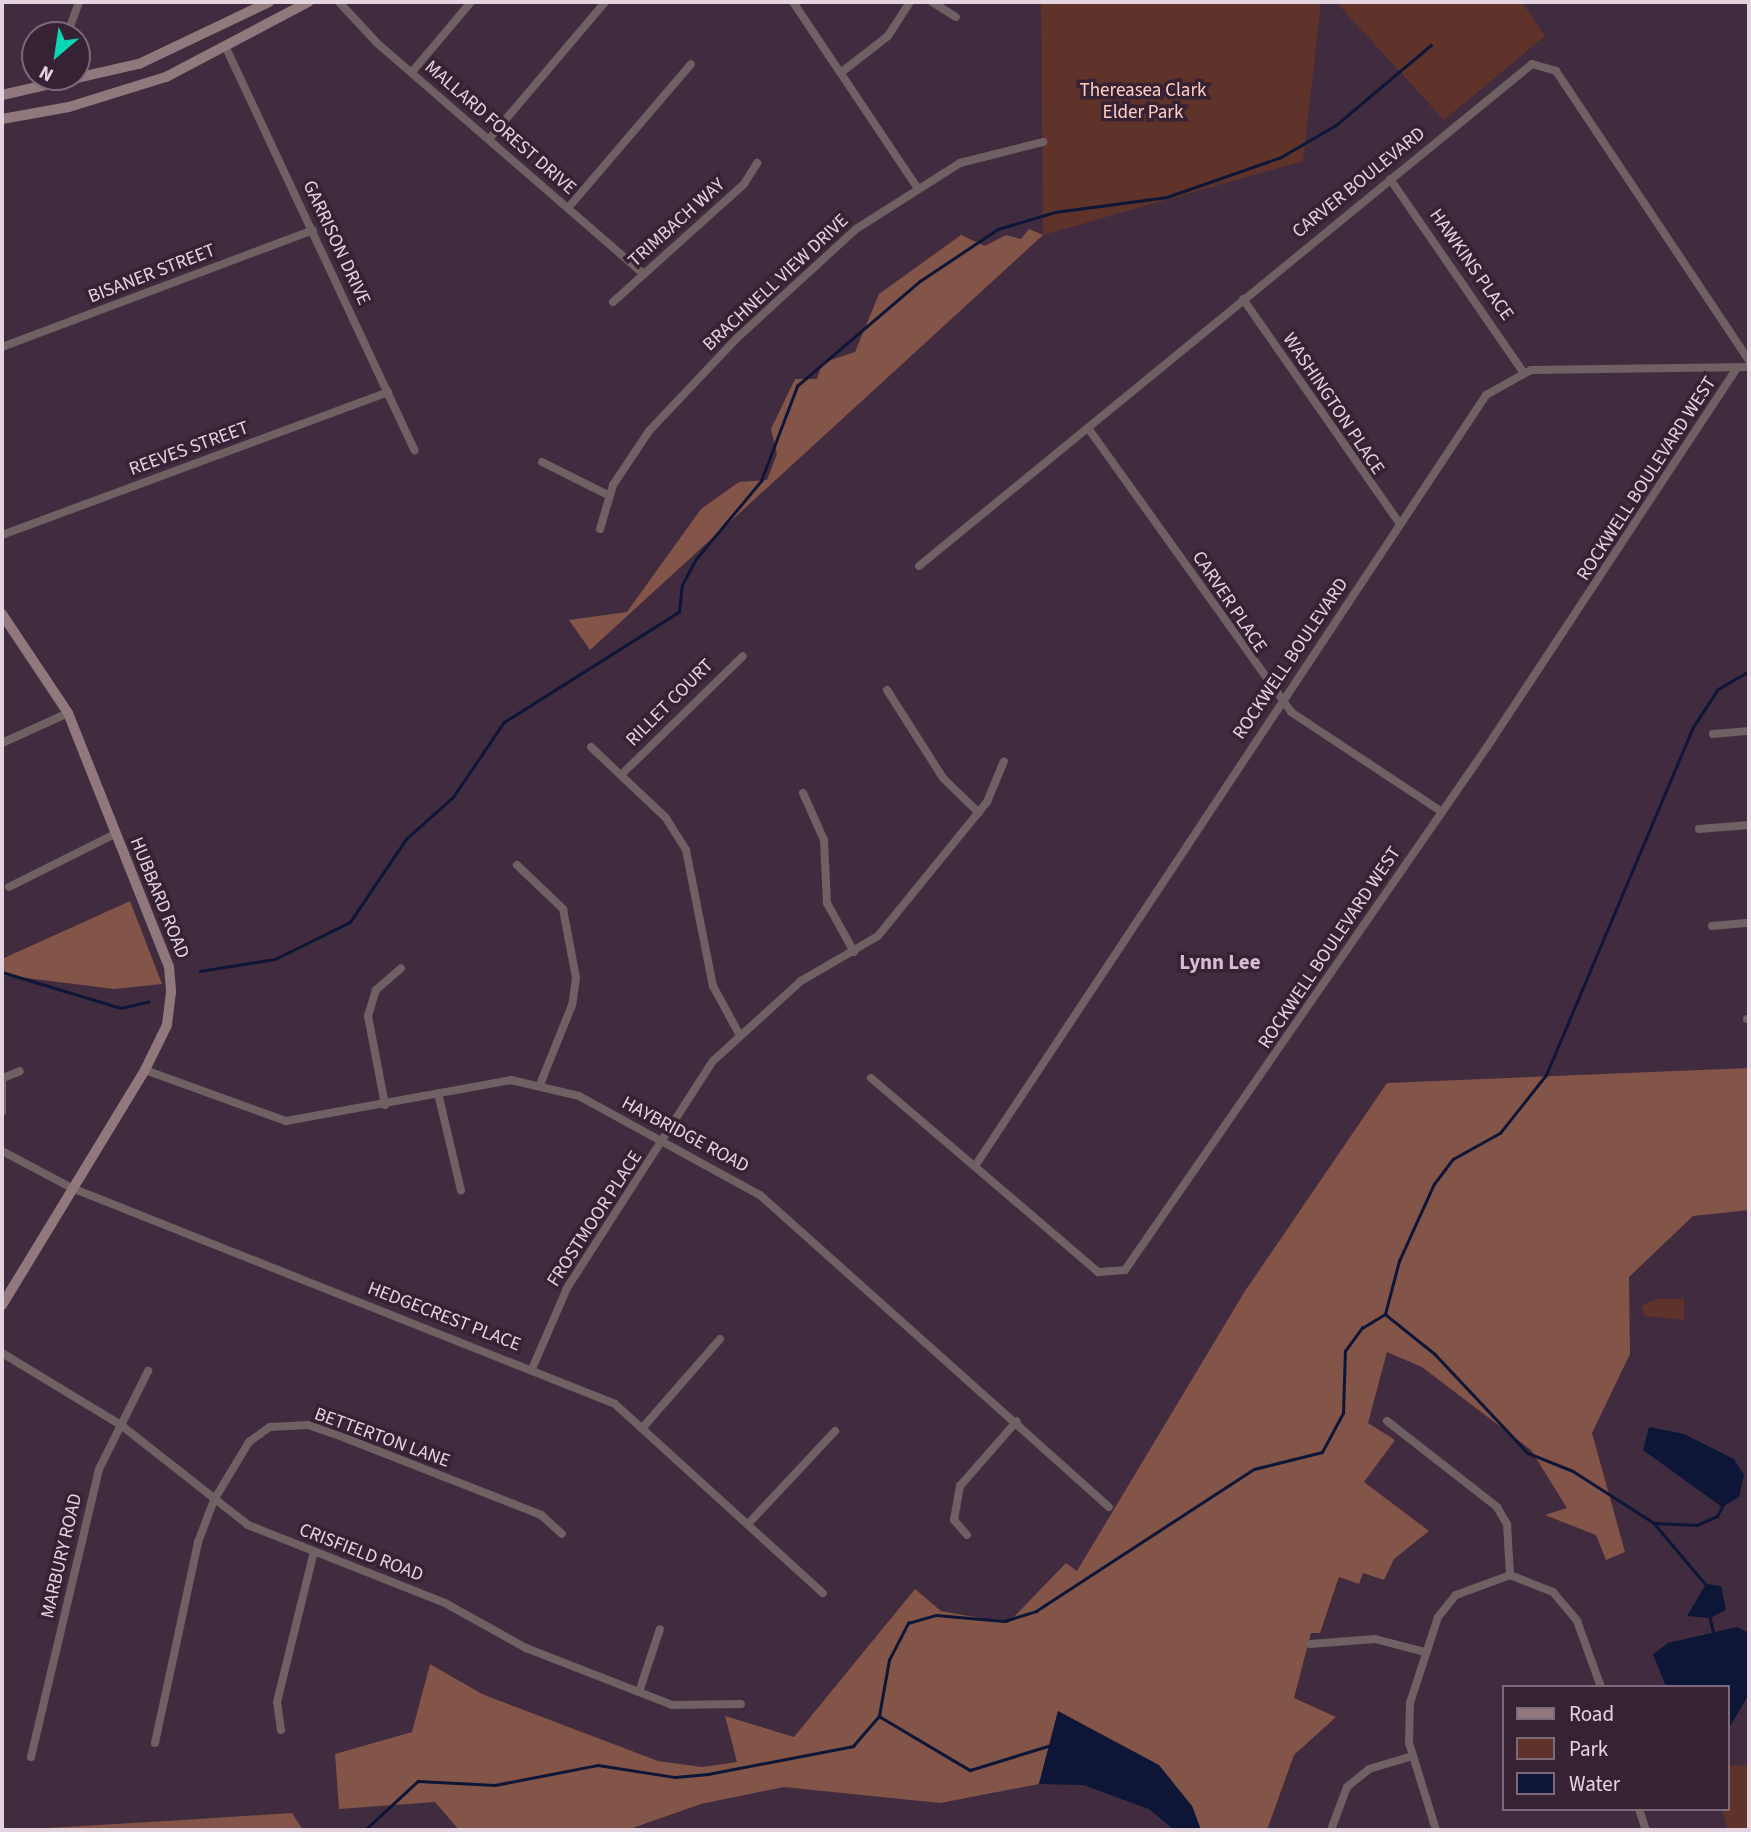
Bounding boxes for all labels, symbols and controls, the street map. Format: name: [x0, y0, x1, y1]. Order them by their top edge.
north arrow: [21, 21, 91, 91]
street label: MALLARD FOREST DRIVE: [420, 56, 580, 200]
text: N: [34, 58, 59, 88]
park label: Thereasea Clark Elder Park: [1080, 80, 1206, 124]
street label: CARVER BOULEVARD: [1288, 123, 1430, 243]
street label: TRIMBACH WAY: [624, 174, 730, 272]
street label: GARRISON DRIVE: [297, 177, 375, 309]
street label: HAWKINS PLACE: [1424, 205, 1518, 325]
street label: BRACHNELL VIEW DRIVE: [699, 210, 853, 356]
street label: BISANER STREET: [85, 239, 219, 309]
street label: WASHINGTON PLACE: [1277, 329, 1389, 479]
street label: ROCKWELL BOULEVARD WEST: [1572, 373, 1722, 585]
street label: REEVES STREET: [126, 417, 252, 481]
street label: CARVER PLACE: [1187, 547, 1271, 657]
street label: ROCKWELL BOULEVARD: [1228, 574, 1354, 744]
street label: RILLET COURT: [622, 655, 718, 751]
street label: HUBBARD ROAD: [124, 834, 194, 962]
street label: ROCKWELL BOULEVARD WEST: [1254, 843, 1406, 1053]
district label: Lynn Lee: [1179, 949, 1261, 975]
street label: HAYBRIDGE ROAD: [617, 1092, 753, 1178]
street label: FROSTMOOR PLACE: [543, 1147, 647, 1291]
street label: HEDGECREST PLACE: [364, 1277, 524, 1357]
street label: BETTERTON LANE: [311, 1403, 453, 1473]
street label: MARBURY ROAD: [37, 1491, 87, 1621]
street label: CRISFIELD ROAD: [296, 1519, 426, 1587]
legend: [1502, 1685, 1730, 1811]
text: Road: [1569, 1699, 1614, 1729]
text: Park: [1569, 1734, 1608, 1764]
text: Water: [1569, 1769, 1620, 1799]

